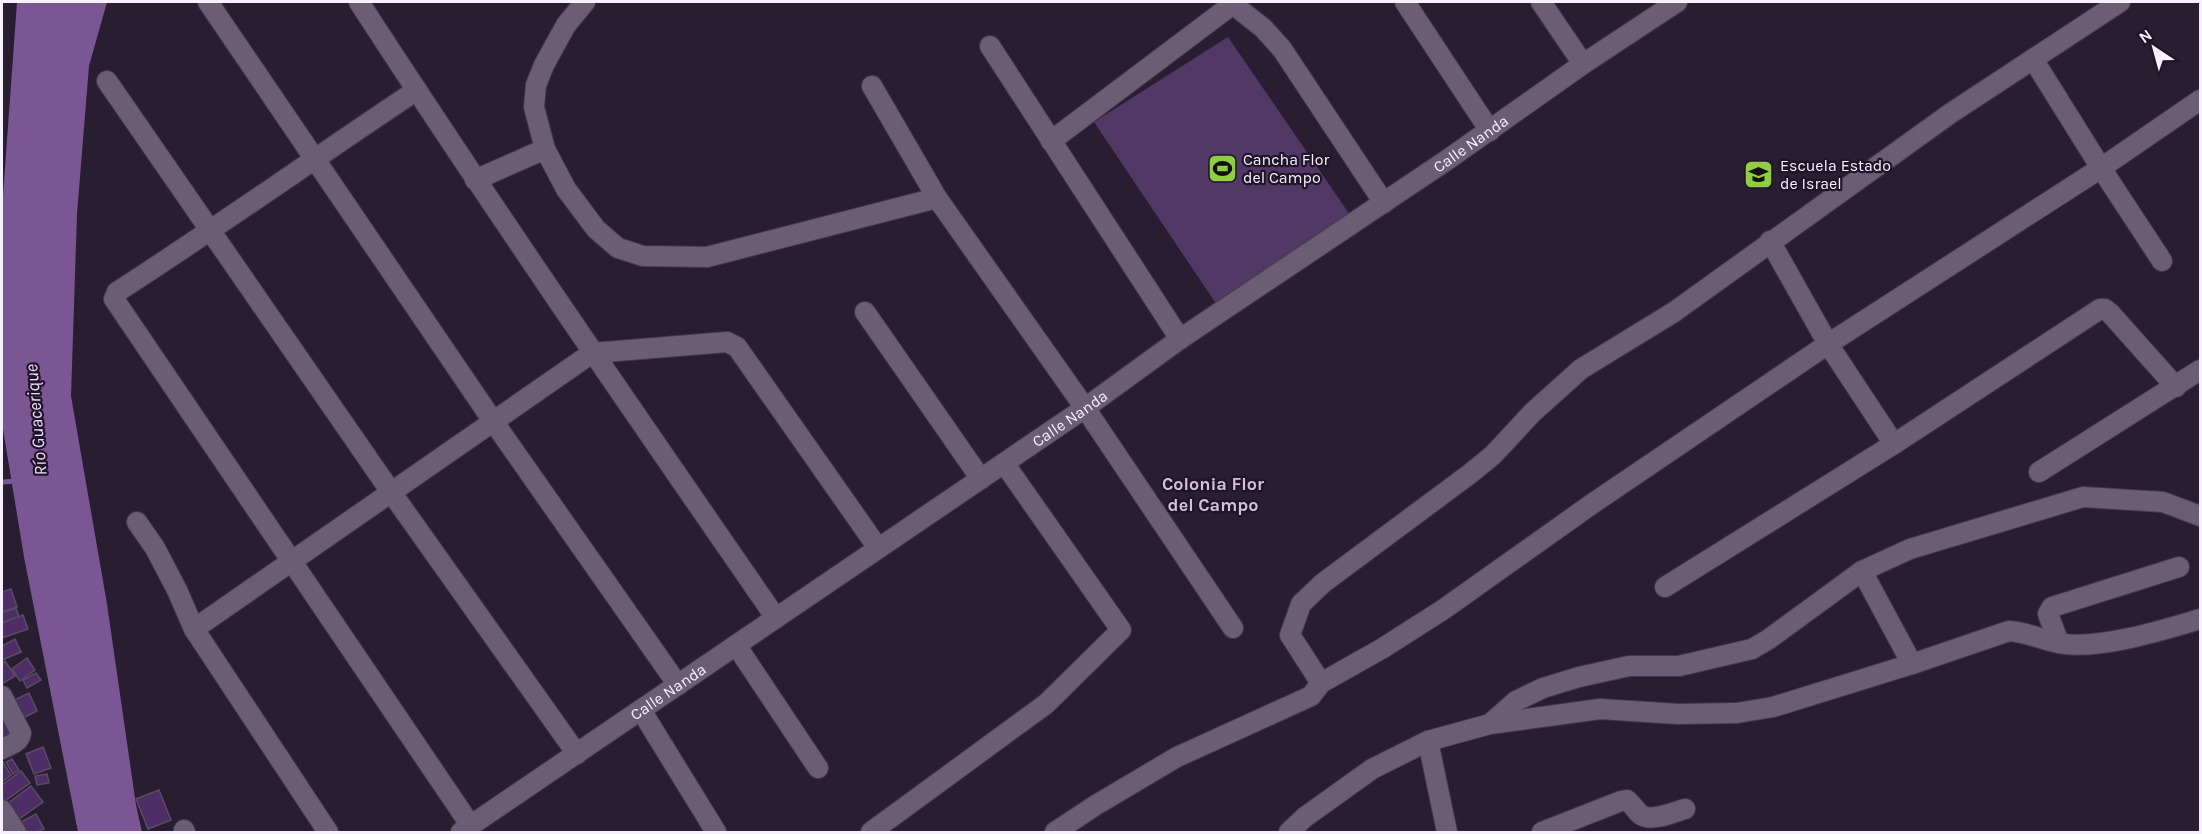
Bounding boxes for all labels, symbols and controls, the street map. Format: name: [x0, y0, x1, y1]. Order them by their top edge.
north arrow: [2124, 18, 2184, 78]
text: N: [2135, 25, 2156, 47]
street label: Calle Nanda: [1429, 110, 1512, 176]
place label: Cancha Flor del Campo: [1243, 150, 1329, 187]
sports icon: Cancha Flor del Campo: [1206, 152, 1238, 184]
place label: Escuela Estado de Israel: [1780, 156, 1891, 193]
school or university icon: Escuela Estado de Israel: [1743, 158, 1775, 190]
water label: Río Guacerique: [20, 363, 52, 477]
street label: Calle Nanda: [1028, 385, 1111, 451]
district label: Colonia Flor del Campo: [1162, 473, 1264, 516]
street label: Calle Nanda: [626, 659, 709, 724]

